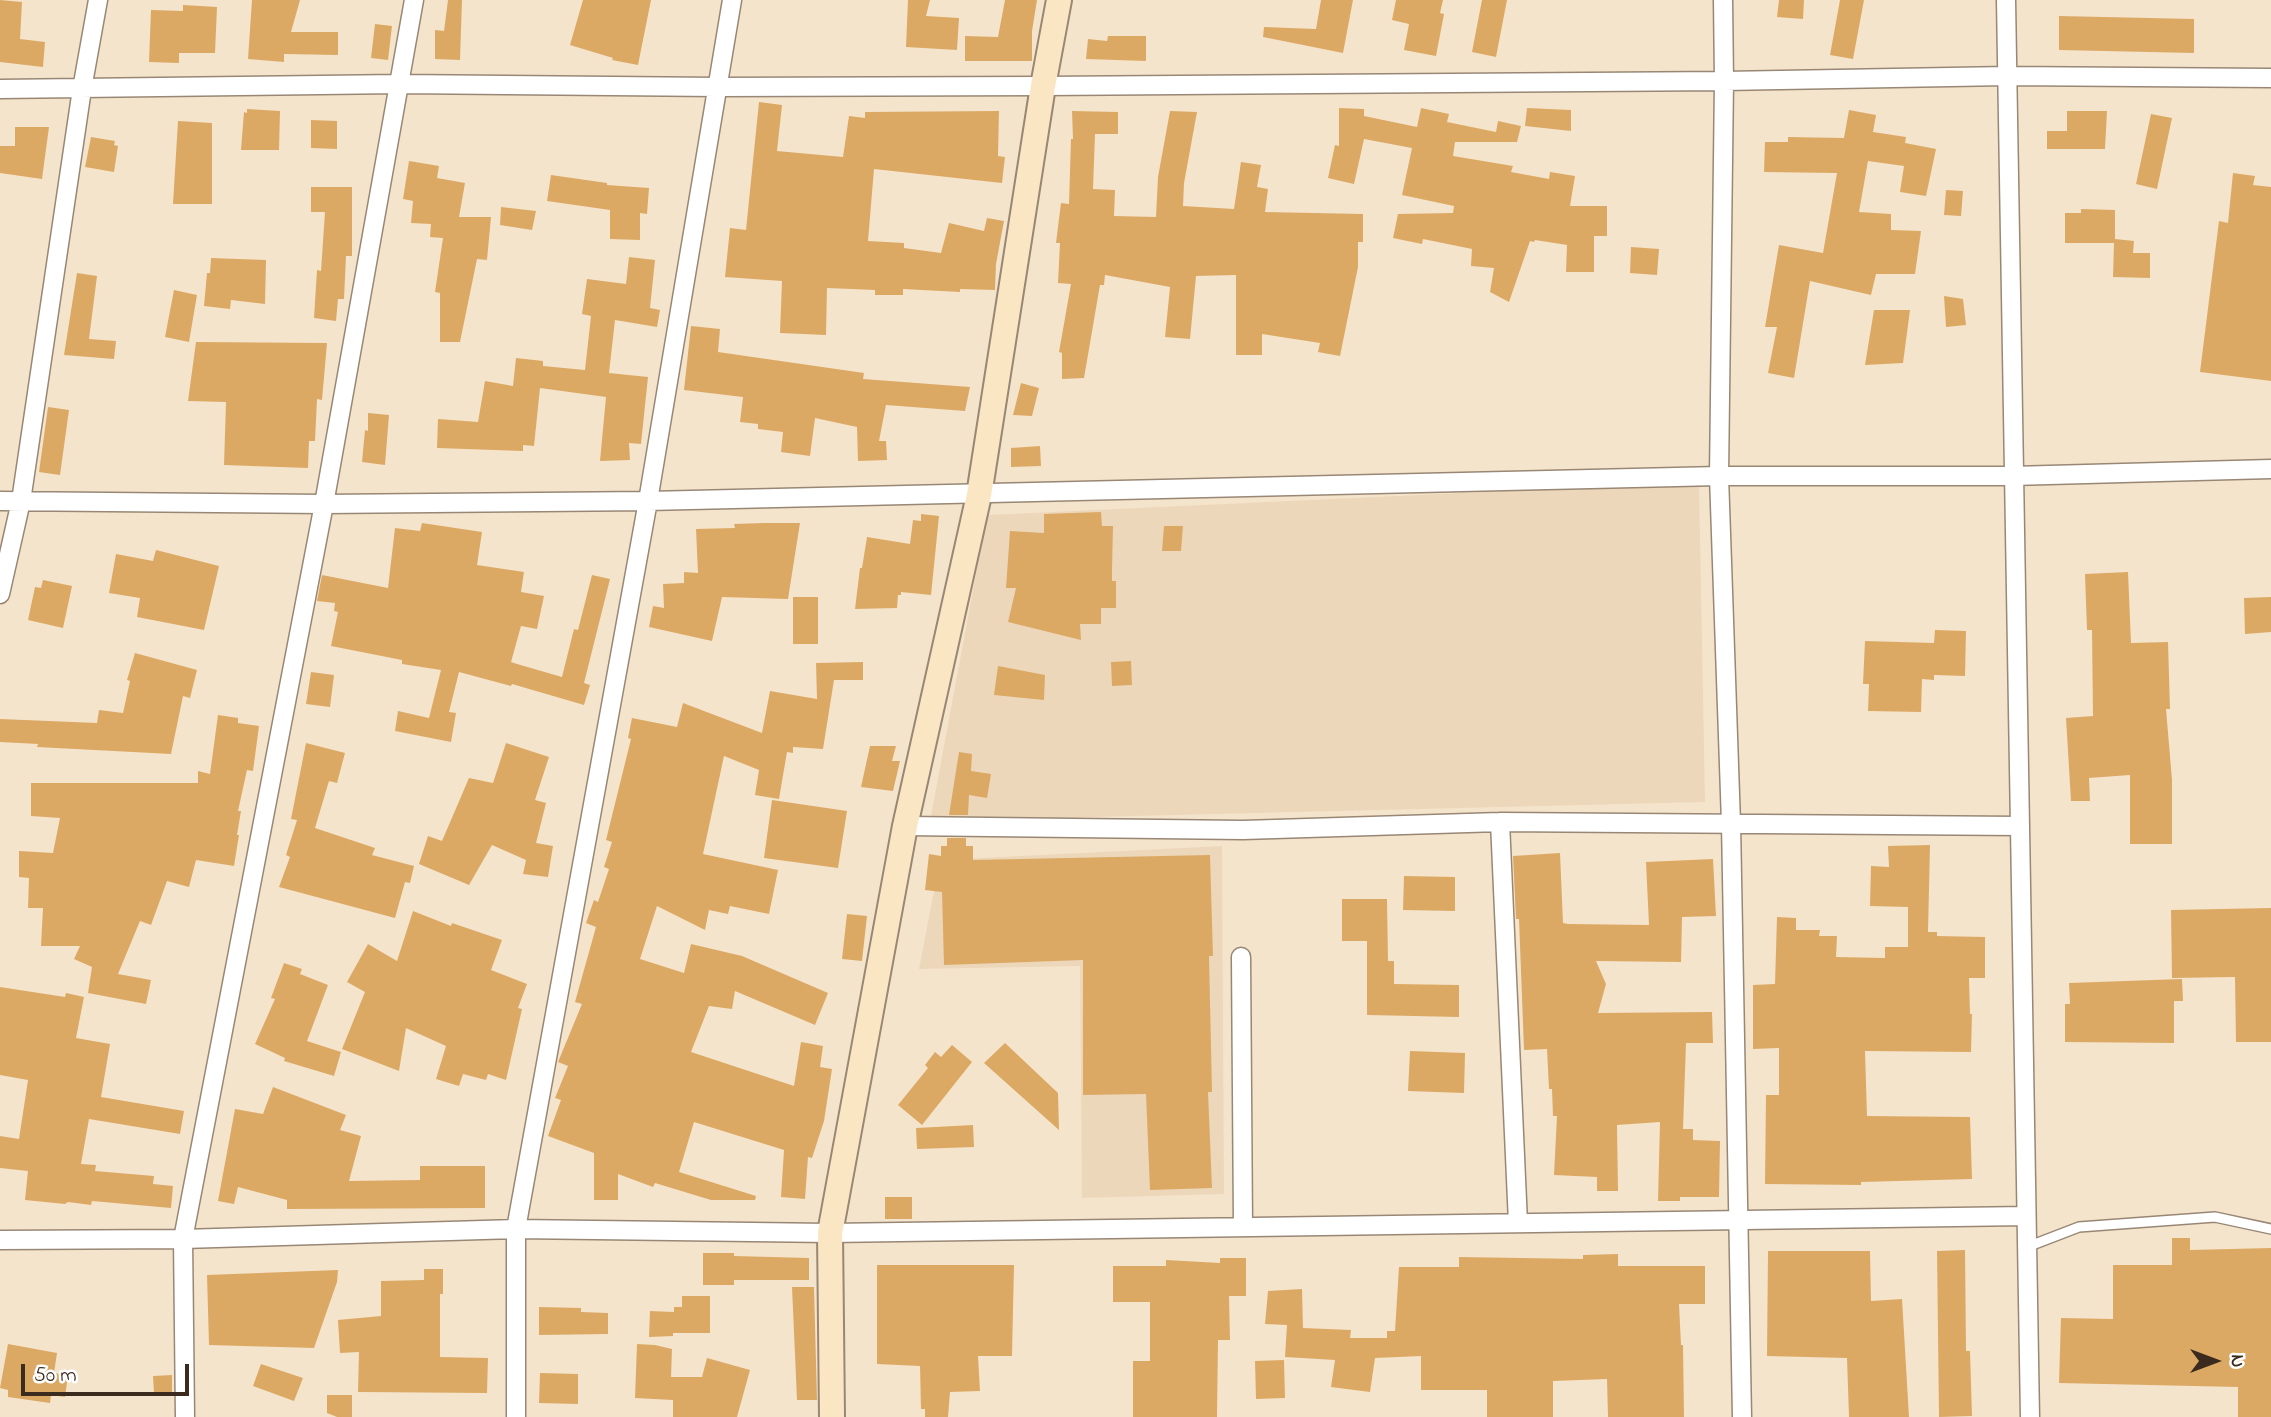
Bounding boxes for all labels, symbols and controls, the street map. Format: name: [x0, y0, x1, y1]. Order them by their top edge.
north arrow: [2180, 1326, 2250, 1396]
scale bar: [24, 1350, 192, 1394]
text: N: [2223, 1355, 2250, 1367]
text: 50 m: [34, 1361, 77, 1391]

